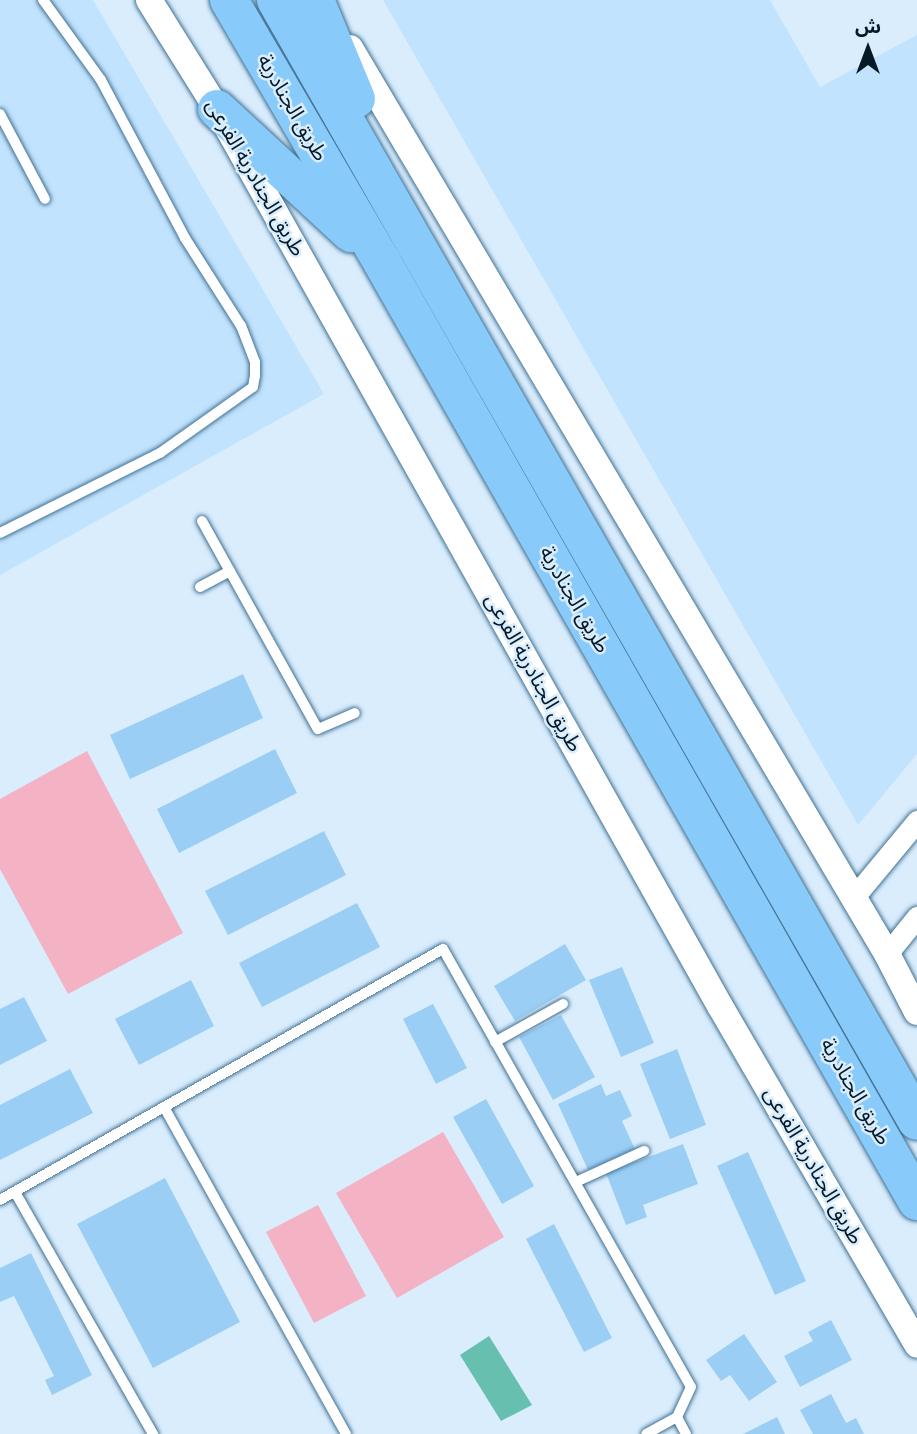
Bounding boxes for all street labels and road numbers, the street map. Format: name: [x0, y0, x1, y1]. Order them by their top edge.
street label: طريق الجنادرية: [251, 50, 333, 166]
street label: طريق الجنادرية الفرعى: [200, 95, 310, 261]
street label: طريق الجنادرية: [533, 542, 615, 658]
street label: طريق الجنادرية الفرعى: [479, 589, 587, 757]
street label: طريق الجنادرية: [814, 1034, 896, 1150]
street label: طريق الجنادرية الفرعى: [758, 1083, 868, 1249]

